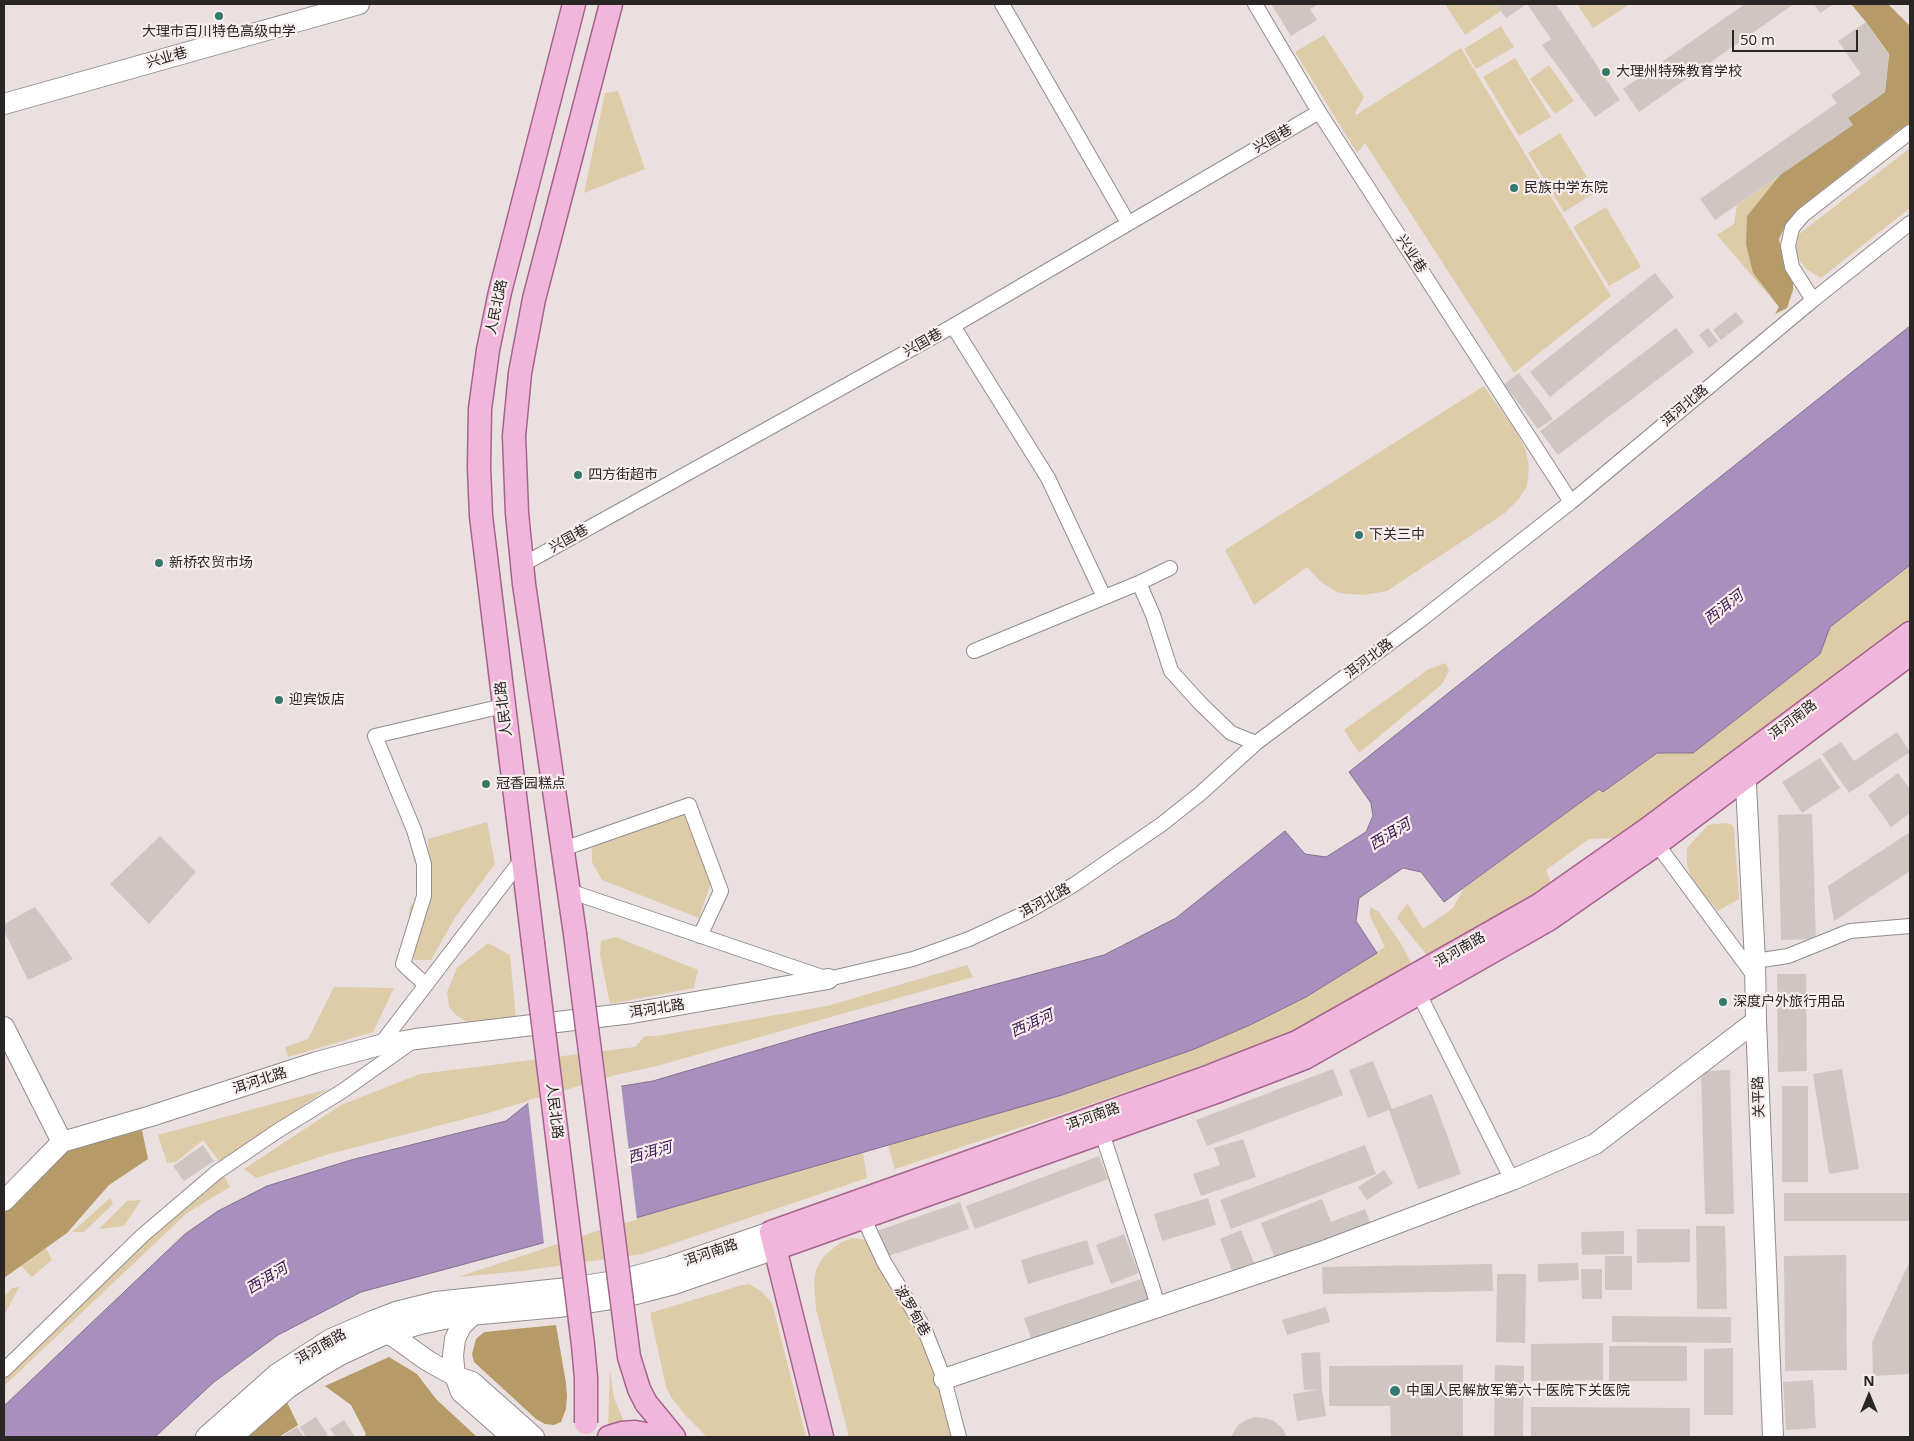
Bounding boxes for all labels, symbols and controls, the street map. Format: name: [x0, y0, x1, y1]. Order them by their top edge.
marker: 大理市百川特色高级中学: [213, 10, 225, 22]
scale bar: [1734, 20, 1860, 52]
place label: 大理市百川特色高级中学: [142, 24, 296, 40]
text: 50 m: [1740, 29, 1775, 49]
street label: 兴业巷: [144, 44, 190, 72]
place label: 大理州特殊教育学校: [1616, 64, 1742, 80]
marker: 大理州特殊教育学校: [1600, 66, 1612, 78]
street label: 兴国巷: [1251, 121, 1295, 157]
place label: 民族中学东院: [1524, 180, 1608, 196]
marker: 民族中学东院: [1508, 182, 1520, 194]
street label: 兴业巷: [1393, 232, 1429, 276]
street label: 人民北路: [483, 278, 511, 336]
street label: 兴国巷: [901, 325, 945, 361]
street label: 洱河北路: [1658, 382, 1712, 430]
place label: 四方街超市: [588, 467, 658, 483]
marker: 四方街超市: [572, 469, 584, 481]
street label: 兴国巷: [547, 521, 591, 557]
place label: 下关三中: [1369, 527, 1425, 543]
marker: 下关三中: [1353, 529, 1365, 541]
place label: 新桥农贸市场: [169, 555, 253, 571]
marker: 新桥农贸市场: [153, 557, 165, 569]
water label: 西洱河: [1701, 587, 1747, 629]
street label: 洱河北路: [1342, 635, 1396, 683]
street label: 人民北路: [492, 680, 516, 738]
place label: 迎宾饭店: [289, 692, 345, 708]
marker: 迎宾饭店: [273, 694, 285, 706]
street label: 洱河南路: [1766, 696, 1820, 744]
place label: 冠香园糕点: [496, 776, 566, 792]
marker: 冠香园糕点: [480, 778, 492, 790]
water label: 西洱河: [1366, 816, 1414, 854]
street label: 洱河北路: [1016, 880, 1074, 922]
street label: 洱河南路: [1432, 929, 1488, 971]
place label: 深度户外旅行用品: [1733, 994, 1845, 1010]
street label: 洱河北路: [628, 996, 686, 1022]
marker: 深度户外旅行用品: [1717, 996, 1729, 1008]
water label: 西洱河: [1008, 1007, 1056, 1041]
street label: 洱河北路: [231, 1064, 289, 1098]
street label: 关平路: [1750, 1076, 1768, 1118]
street label: 人民北路: [542, 1082, 566, 1140]
street label: 洱河南路: [1064, 1100, 1122, 1134]
water label: 西洱河: [626, 1138, 674, 1168]
street label: 洱河南路: [682, 1236, 740, 1270]
water label: 西洱河: [243, 1260, 291, 1298]
street label: 波罗甸巷: [891, 1283, 933, 1339]
street label: 洱河南路: [293, 1326, 349, 1368]
north arrow: [1844, 1371, 1894, 1421]
text: N: [1863, 1371, 1875, 1390]
place label: 中国人民解放军第六十医院下关医院: [1406, 1383, 1630, 1399]
marker: 中国人民解放军第六十医院下关医院: [1388, 1384, 1402, 1398]

